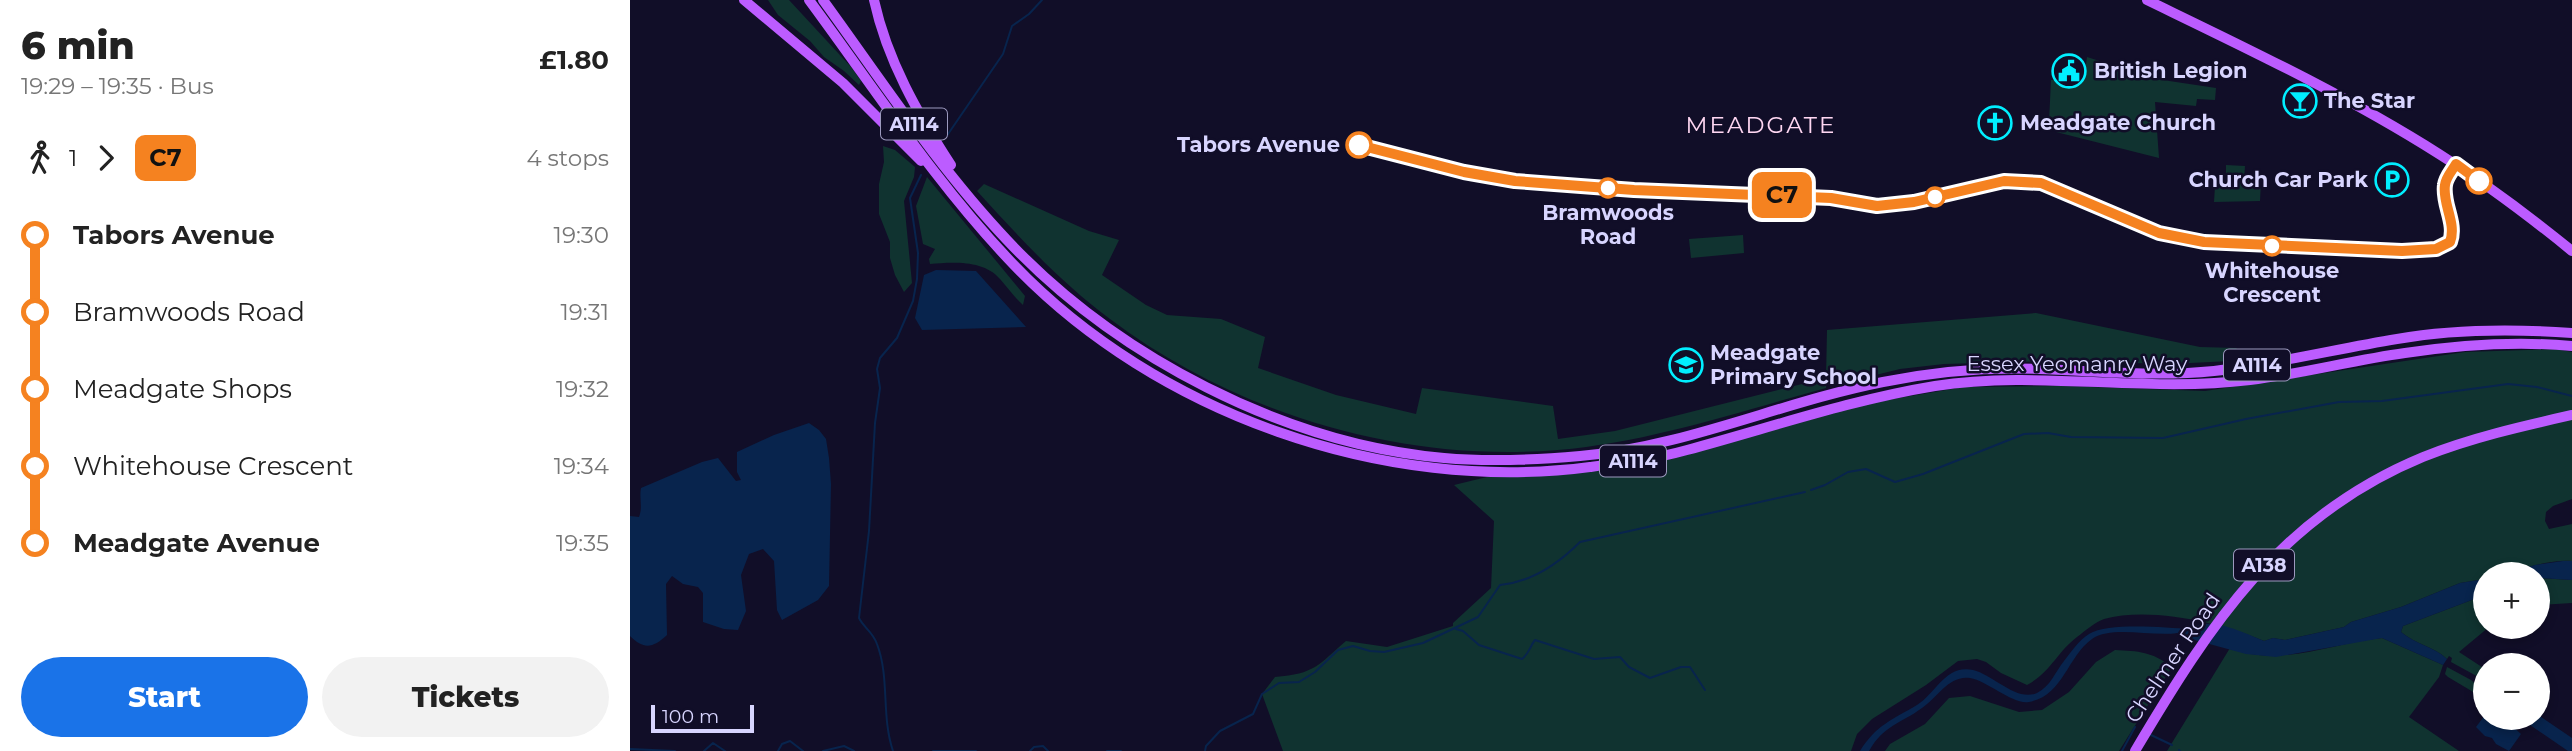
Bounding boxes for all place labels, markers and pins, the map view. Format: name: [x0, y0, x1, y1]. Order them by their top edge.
public building icon: British Legion: [2050, 52, 2088, 90]
place label: British Legion: [2094, 58, 2248, 83]
bar icon: The Star: [2281, 82, 2319, 120]
place label: The Star: [2324, 88, 2415, 113]
church icon: Meadgate Church: [1976, 104, 2014, 142]
place label: Meadgate Church: [2020, 110, 2216, 135]
place label: Tabors Avenue: [1177, 132, 1340, 157]
marker: Tabors Avenue: [1346, 132, 1372, 158]
parking icon: Church Car Park: [2373, 161, 2411, 199]
place label: Church Car Park: [2188, 167, 2368, 192]
unlabelled marker: [2466, 168, 2492, 194]
marker: Bramwoods Road: [1598, 178, 1618, 198]
unlabelled marker: [1925, 187, 1945, 207]
place label: Bramwoods Road: [1542, 200, 1674, 249]
marker: Whitehouse Crescent: [2262, 236, 2282, 256]
place label: Whitehouse Crescent: [2205, 258, 2339, 307]
place label: Meadgate Primary School: [1710, 340, 1877, 389]
school or university icon: Meadgate Primary School: [1667, 346, 1705, 384]

